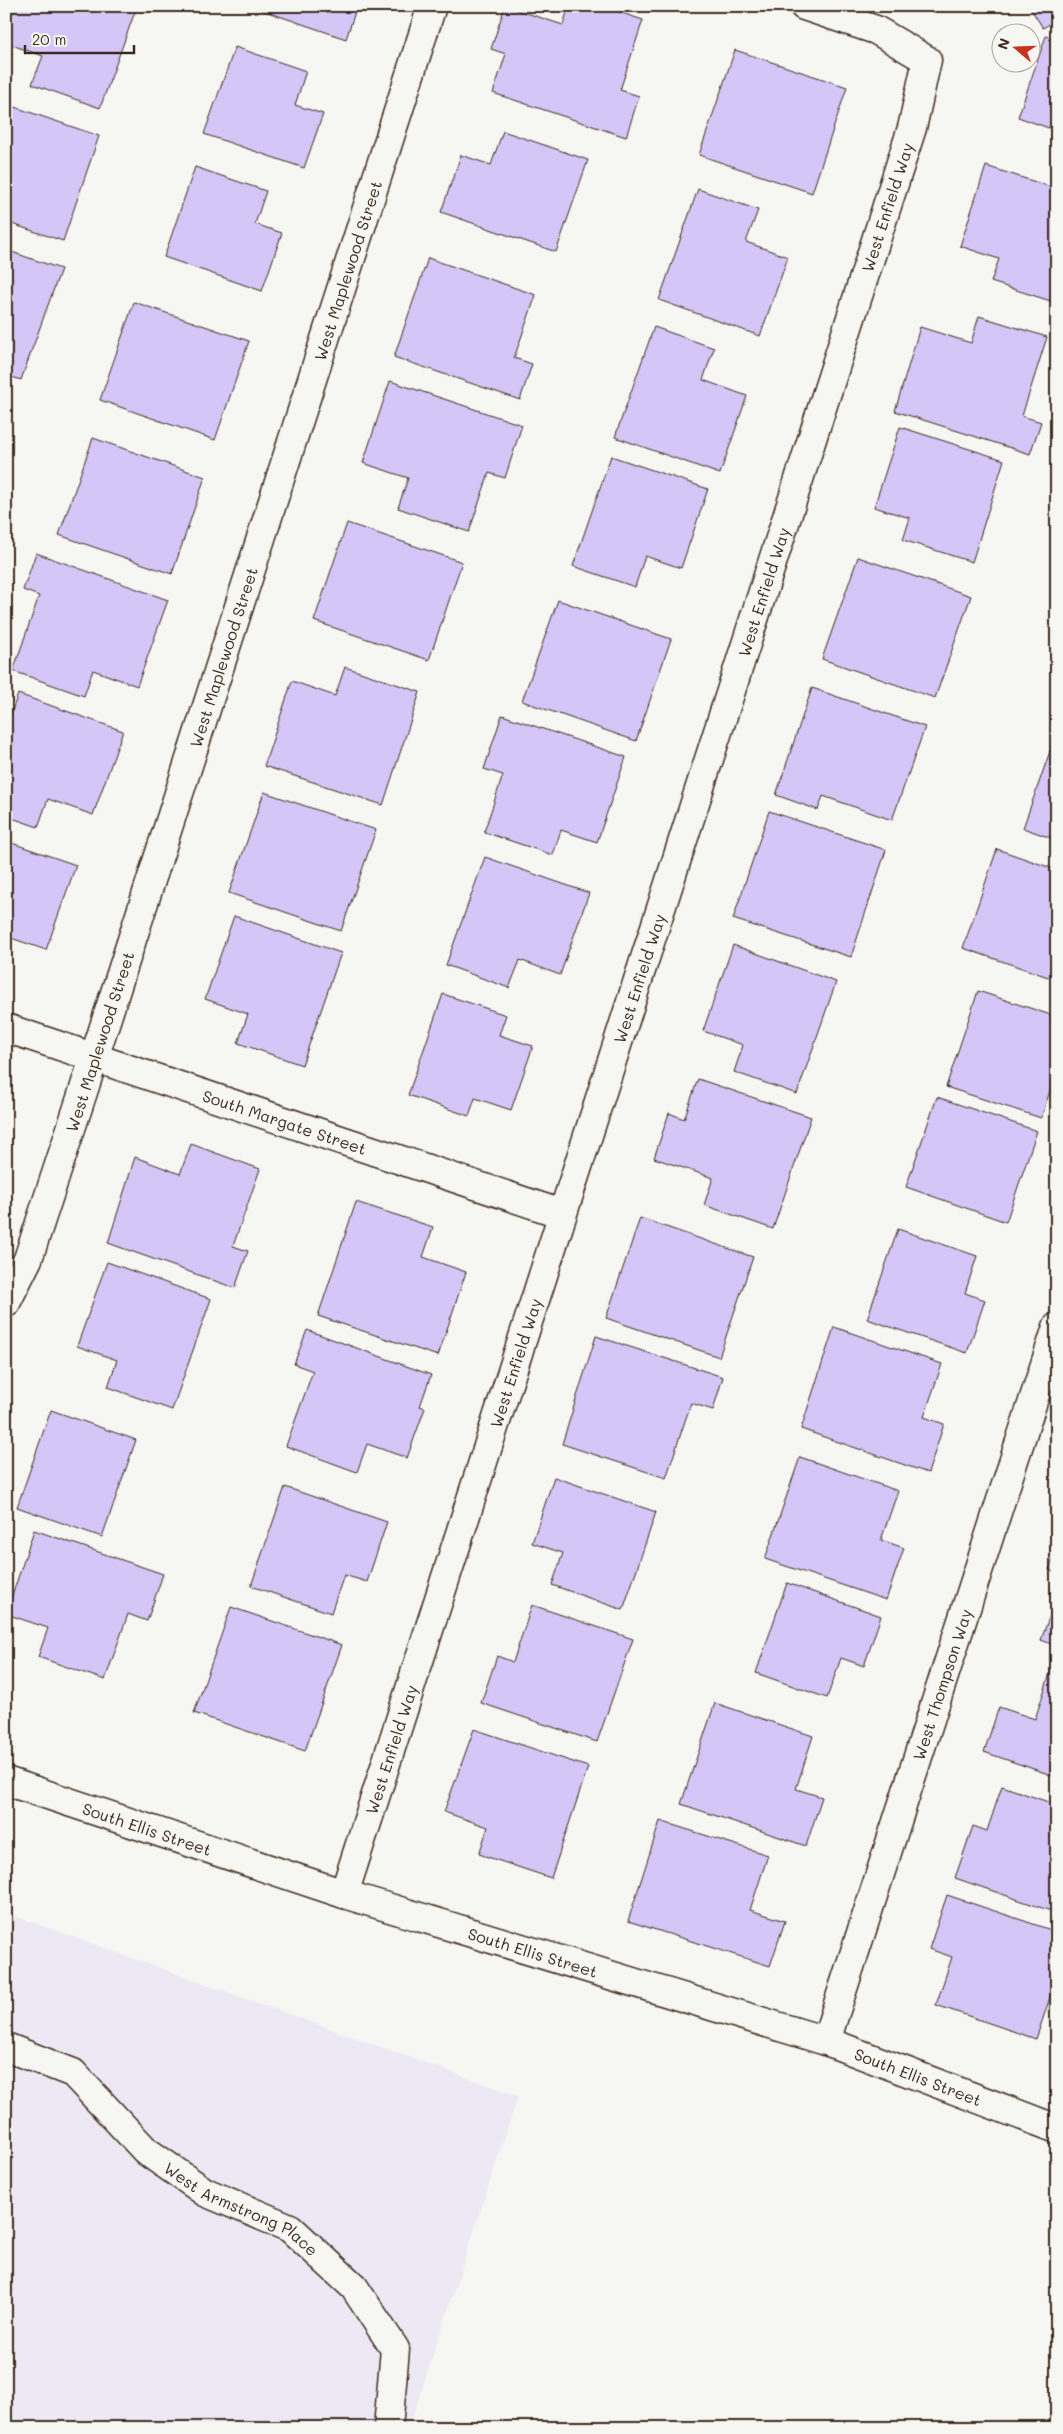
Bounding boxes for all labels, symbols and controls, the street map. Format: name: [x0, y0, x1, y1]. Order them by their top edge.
scale bar: [25, 22, 134, 54]
north arrow: [990, 22, 1040, 72]
text: 20 m: [32, 29, 66, 49]
text: N: [993, 35, 1014, 52]
street label: West Enfield Way: [856, 140, 917, 274]
street label: West Maplewood Street: [308, 178, 386, 363]
street label: West Enfield Way: [732, 524, 793, 659]
street label: West Maplewood Street: [184, 564, 262, 750]
street label: West Enfield Way: [608, 911, 669, 1046]
street label: West Maplewood Street: [60, 949, 138, 1134]
street label: South Margate Street: [200, 1084, 369, 1158]
street label: West Enfield Way: [484, 1295, 545, 1430]
street label: West Thompson Way: [907, 1606, 976, 1762]
street label: West Enfield Way: [360, 1682, 421, 1817]
street label: South Ellis Street: [80, 1797, 214, 1860]
street label: South Ellis Street: [466, 1922, 600, 1981]
street label: South Ellis Street: [852, 2042, 985, 2110]
street label: West Armstrong Place: [161, 2157, 323, 2260]

